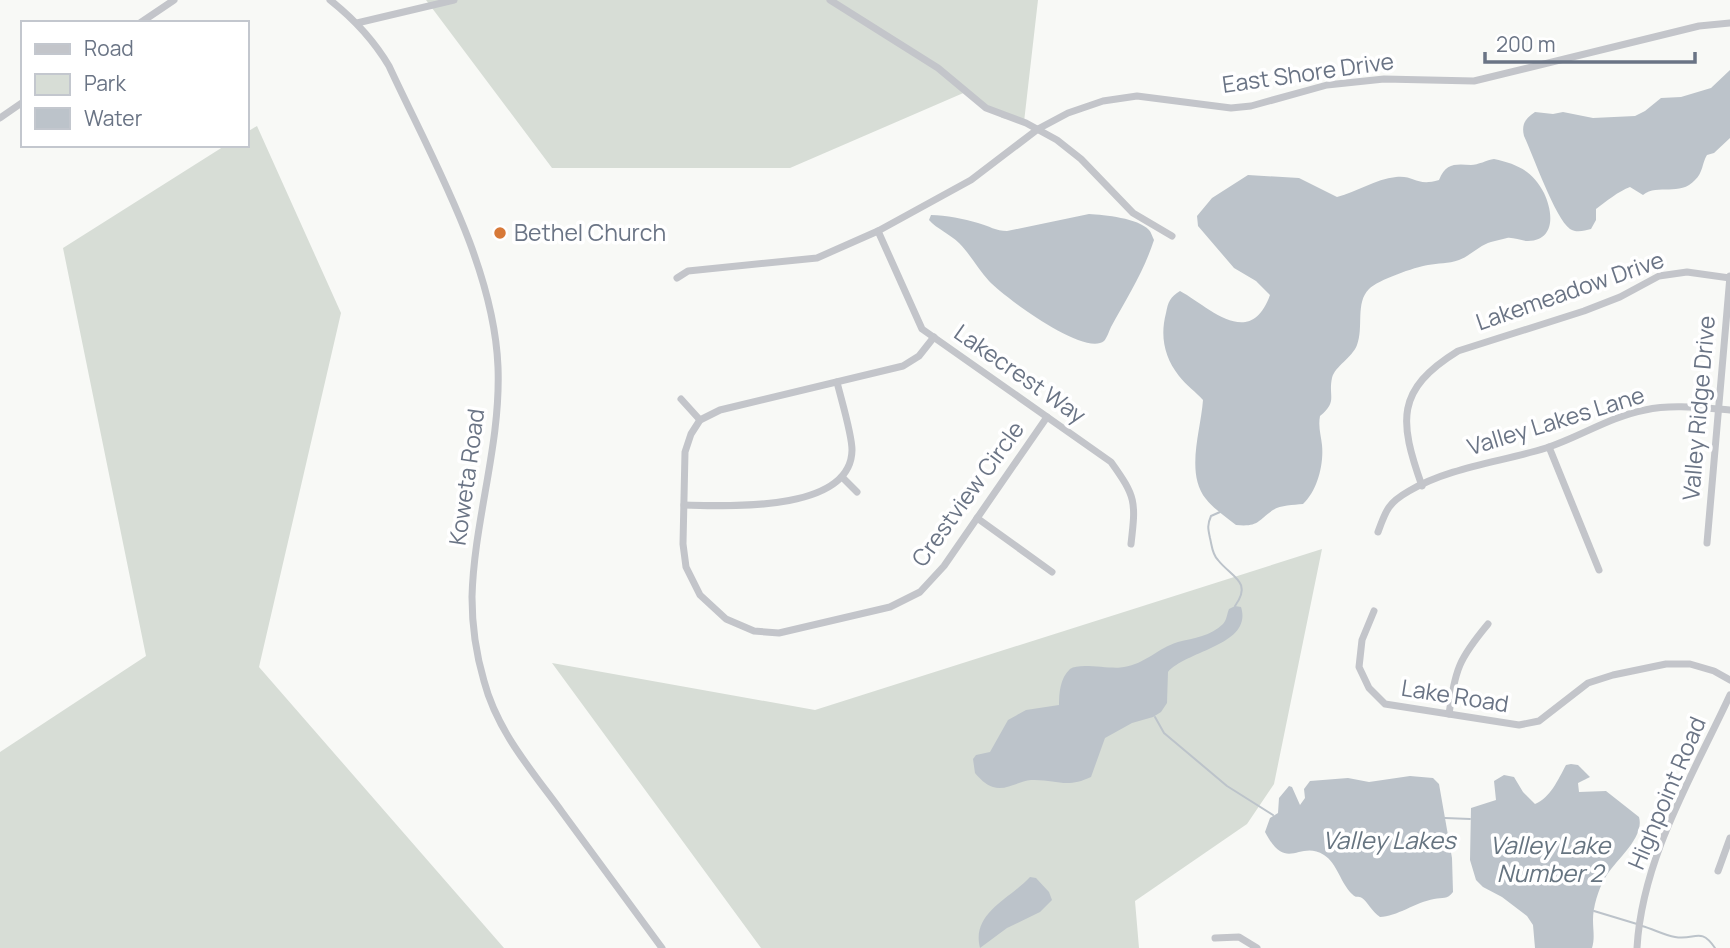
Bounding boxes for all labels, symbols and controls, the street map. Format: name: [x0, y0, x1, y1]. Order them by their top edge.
legend: [21, 21, 248, 147]
scale bar: [1485, 21, 1695, 65]
text: 200 m: [1496, 30, 1556, 58]
text: Road: [84, 34, 134, 62]
street label: East Shore Drive: [1220, 44, 1396, 100]
text: Park: [84, 69, 126, 97]
text: Water: [84, 104, 143, 132]
place label: Bethel Church: [514, 216, 666, 248]
marker: Bethel Church: [492, 225, 508, 241]
street label: Lakemeadow Drive: [1471, 243, 1668, 337]
street label: Valley Ridge Drive: [1674, 314, 1722, 502]
street label: Lakecrest Way: [948, 316, 1093, 430]
street label: Valley Lakes Lane: [1463, 378, 1648, 462]
street label: Koweta Road: [441, 406, 491, 547]
street label: Crestview Circle: [904, 414, 1031, 573]
street label: Lake Road: [1399, 671, 1511, 719]
street label: Highpoint Road: [1620, 711, 1713, 874]
water label: Valley Lakes: [1322, 823, 1458, 856]
water label: Valley Lake Number 2: [1490, 828, 1612, 889]

